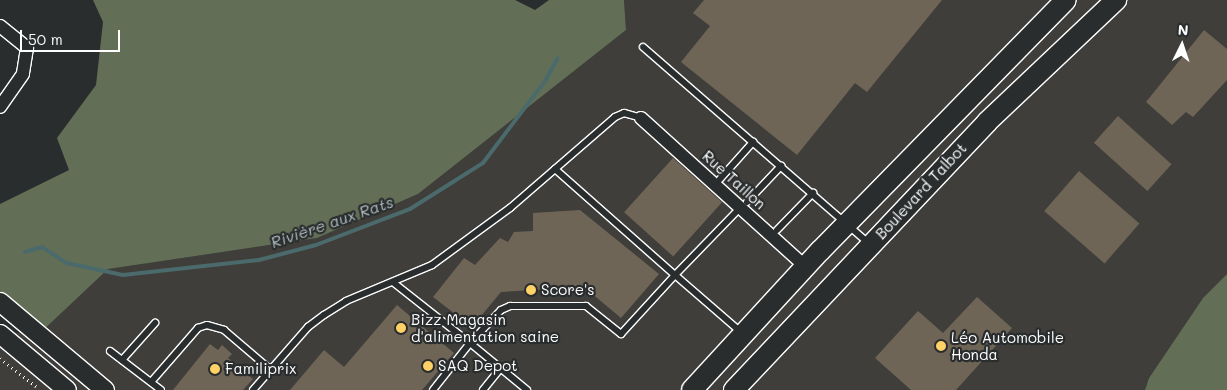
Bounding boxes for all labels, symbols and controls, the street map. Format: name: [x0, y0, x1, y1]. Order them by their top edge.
scale bar: [22, 20, 122, 52]
north arrow: [1157, 20, 1207, 70]
text: N: [1177, 20, 1189, 39]
text: 50 m: [28, 29, 63, 49]
street label: Boulevard Talbot: [872, 139, 970, 243]
street label: Rue Taillon: [699, 147, 769, 213]
water label: Rivière aux Rats: [268, 192, 396, 252]
place label: Score's: [541, 281, 595, 299]
marker: Score's: [525, 284, 537, 296]
place label: Bizz Magasin d'alimentation saine: [411, 310, 559, 345]
marker: Bizz Magasin d'alimentation saine: [395, 322, 407, 334]
place label: Léo Automobile Honda: [951, 328, 1064, 363]
marker: Léo Automobile Honda: [935, 340, 947, 352]
place label: SAQ Depot: [438, 357, 518, 375]
place label: Familiprix: [225, 360, 297, 378]
marker: SAQ Depot: [422, 360, 434, 372]
marker: Familiprix: [209, 363, 221, 375]

